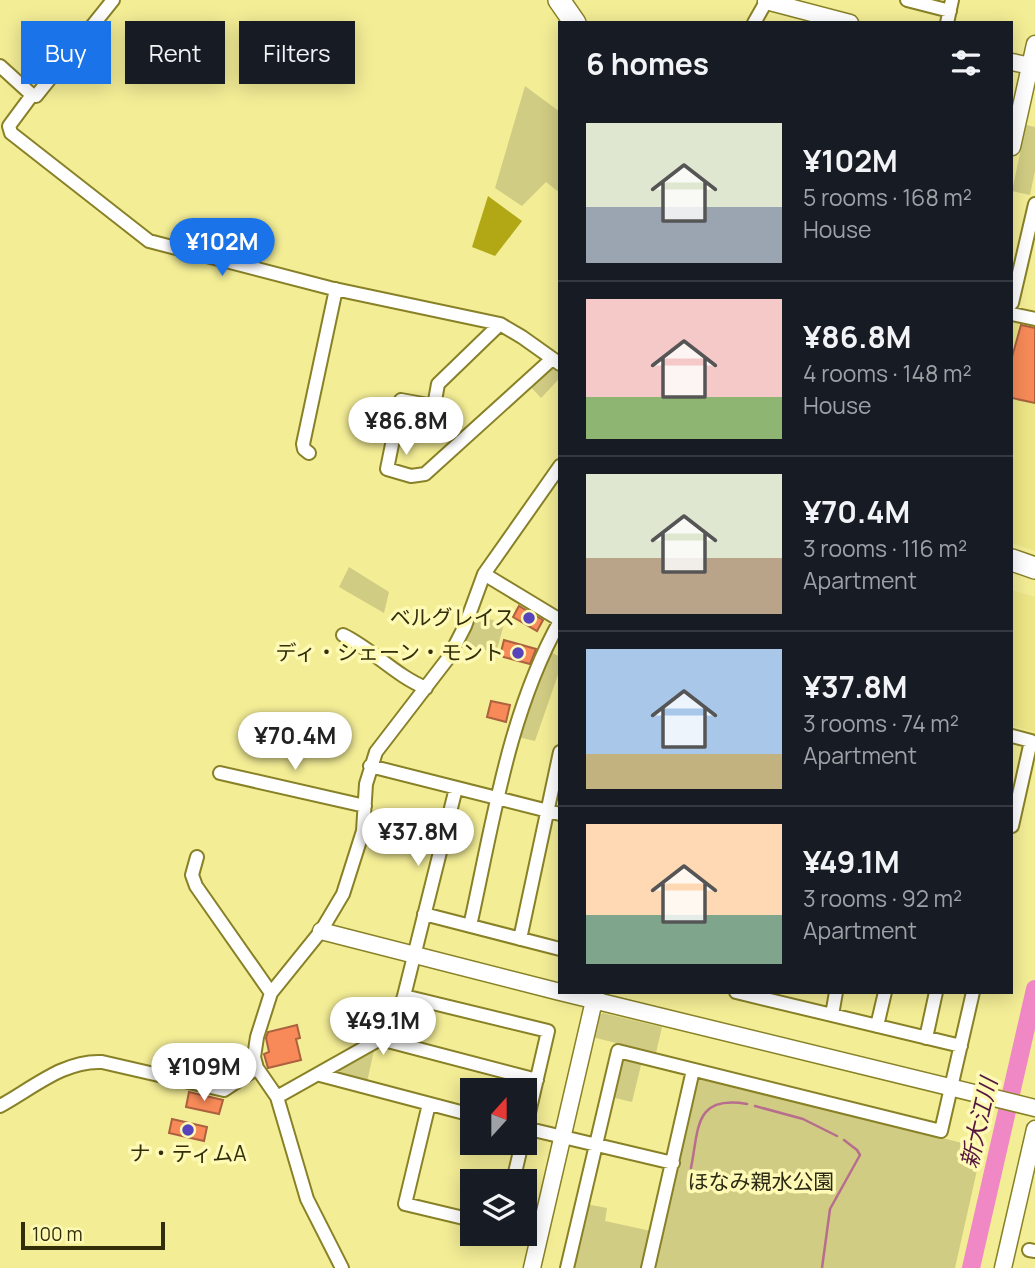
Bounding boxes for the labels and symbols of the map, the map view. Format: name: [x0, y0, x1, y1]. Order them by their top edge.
pin: ¥102M: [173, 218, 271, 278]
pin: ¥86.8M: [349, 398, 463, 457]
place label: ベルグレイス: [390, 603, 515, 631]
marker: ベルグレイス: [521, 610, 537, 626]
place label: ディ・シェーン・モント: [276, 638, 504, 666]
marker: ディ・シェーン・モント: [510, 645, 526, 661]
pin: ¥70.4M: [238, 712, 352, 772]
pin: ¥37.8M: [361, 808, 475, 868]
pin: ¥49.1M: [326, 998, 440, 1057]
pin: ¥109M: [155, 1044, 253, 1103]
water label: 新大江川: [952, 1071, 1005, 1171]
north arrow: [460, 1078, 537, 1155]
marker: ナ・ティムA: [180, 1122, 196, 1138]
place label: ナ・ティムA: [129, 1139, 247, 1167]
park label: ほなみ親水公園: [688, 1167, 835, 1195]
scale bar: [21, 1219, 164, 1251]

